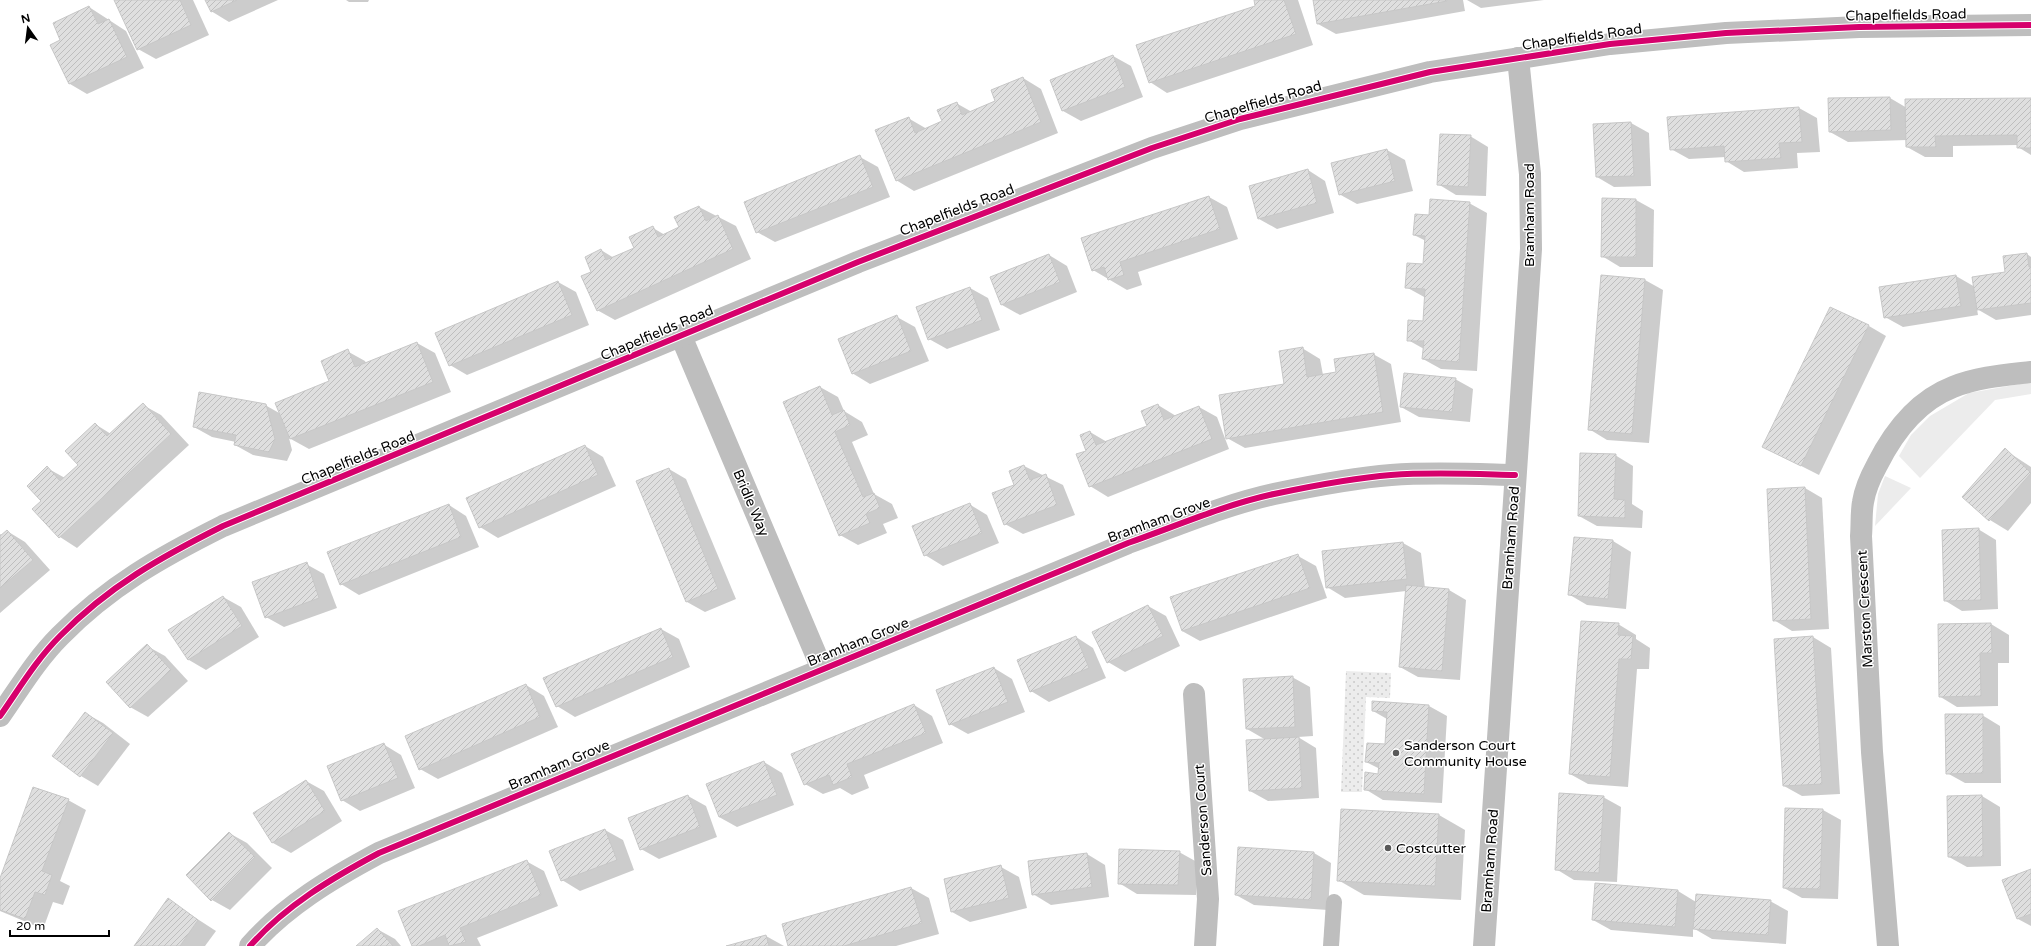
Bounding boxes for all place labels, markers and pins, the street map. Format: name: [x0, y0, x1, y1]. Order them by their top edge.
place label: Sanderson Court Community House: [1404, 737, 1527, 770]
marker: Sanderson Court Community House: [1391, 748, 1401, 758]
place label: Costcutter: [1396, 840, 1466, 857]
marker: Costcutter: [1383, 843, 1393, 853]

